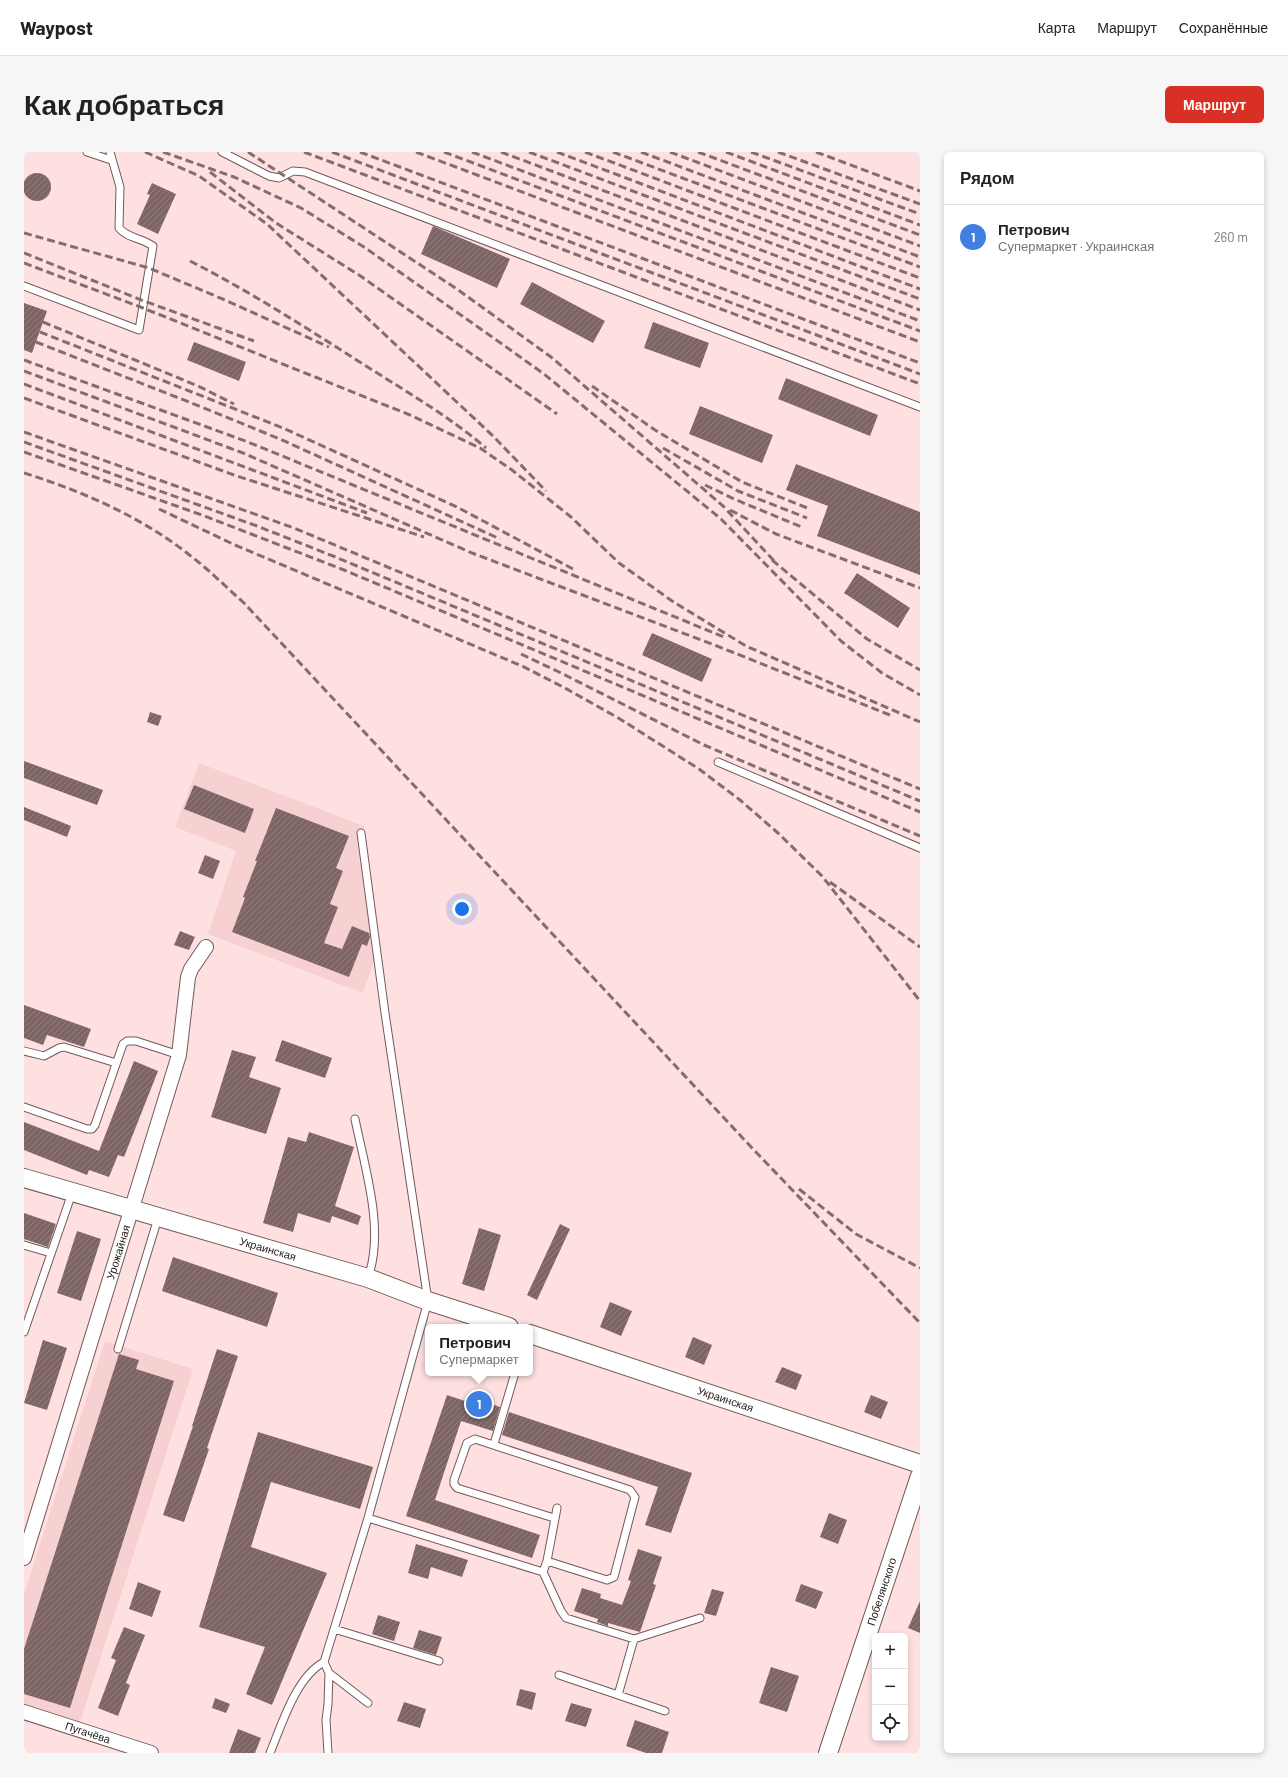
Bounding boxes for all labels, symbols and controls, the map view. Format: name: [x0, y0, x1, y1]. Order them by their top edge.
text: Waypost: [20, 16, 93, 39]
text: Карта: [1038, 19, 1075, 36]
text: Маршрут: [1097, 19, 1157, 36]
text: Сохранённые: [1179, 19, 1268, 36]
button: Маршрут: [1165, 86, 1264, 123]
text: Как добраться: [24, 87, 224, 121]
text: Рядом: [960, 167, 1015, 187]
text: Петрович: [998, 220, 1070, 238]
text: 1: [971, 229, 975, 245]
text: 260 m: [1214, 229, 1248, 245]
text: Супермаркет · Украинская: [998, 238, 1154, 254]
your location: [452, 899, 472, 919]
street label: Урожайная: [103, 1223, 132, 1281]
street label: Украинская: [238, 1234, 298, 1263]
popup: [425, 1324, 533, 1376]
text: Петрович: [439, 1333, 511, 1351]
text: Супермаркет: [439, 1351, 519, 1367]
street label: Украинская: [696, 1383, 755, 1414]
pin: 1: [466, 1389, 492, 1419]
street label: Побелянского: [864, 1556, 898, 1627]
map controls: [872, 1633, 908, 1741]
button: +: [872, 1633, 908, 1669]
button: −: [872, 1669, 908, 1705]
button: locate: [872, 1705, 908, 1741]
street label: Пугачёва: [64, 1719, 113, 1746]

